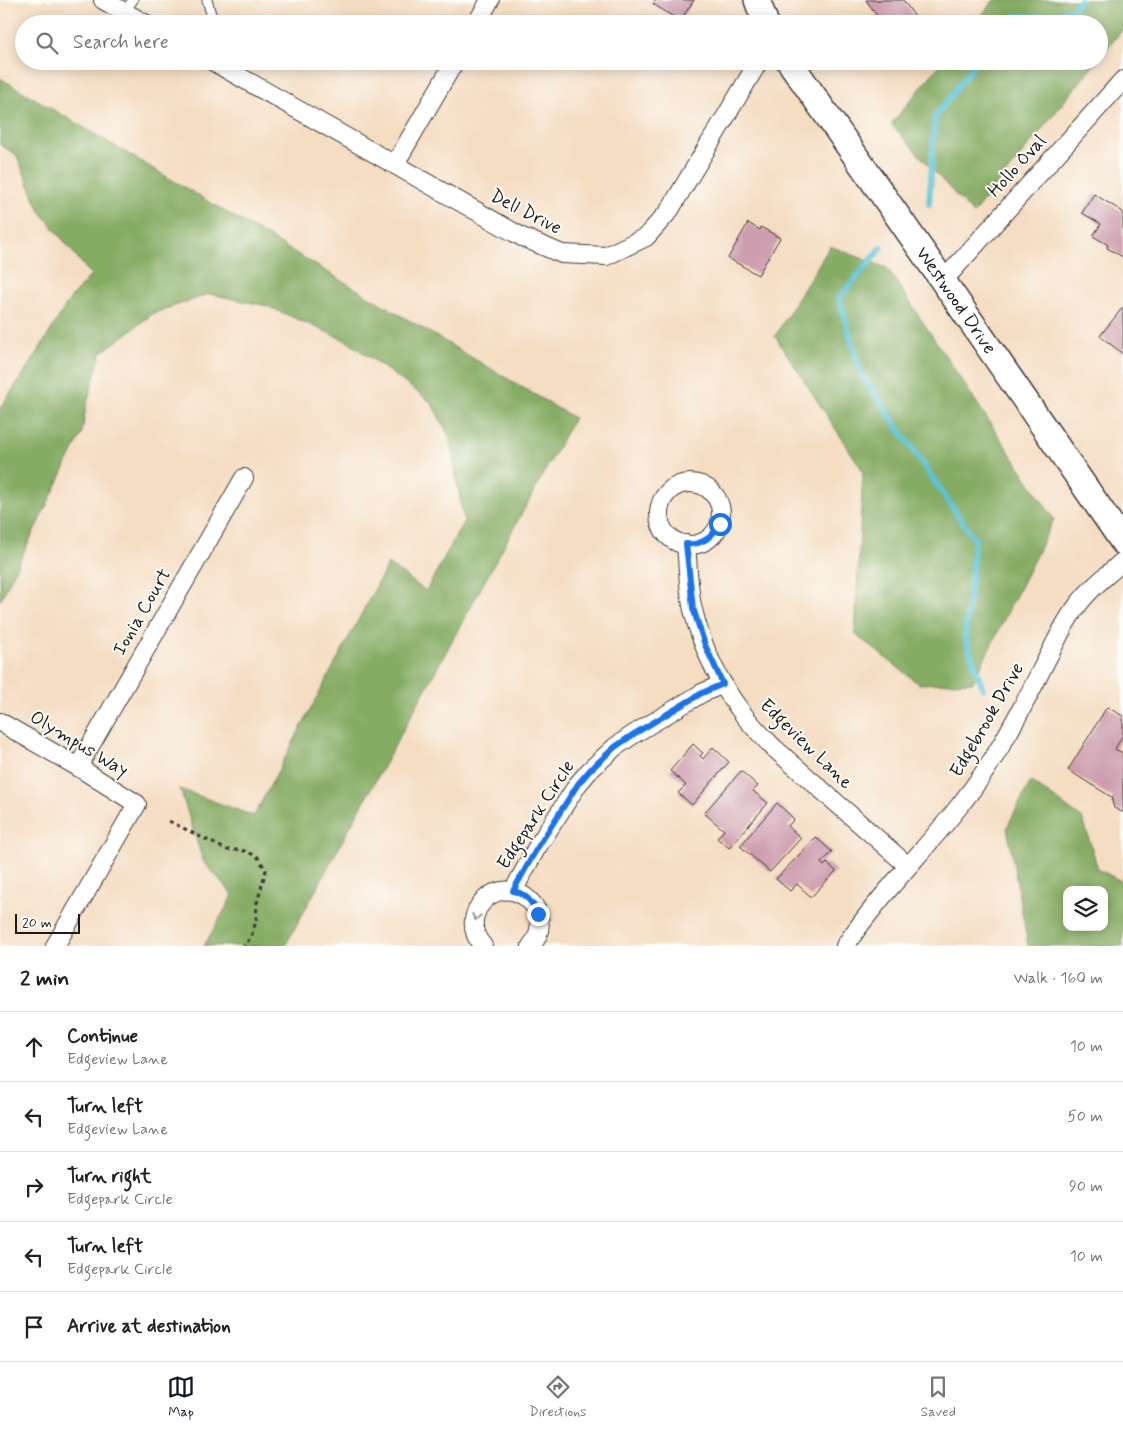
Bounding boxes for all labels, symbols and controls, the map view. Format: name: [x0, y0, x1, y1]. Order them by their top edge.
search box: [15, 15, 1108, 70]
icon: search: [33, 29, 61, 57]
text: Search here: [73, 30, 169, 55]
street label: Hollo Oval: [982, 129, 1052, 203]
street label: Dell Drive: [486, 183, 566, 241]
street label: Westwood Drive: [910, 242, 1002, 359]
route start: [709, 513, 732, 536]
street label: Ionia Court: [107, 564, 177, 660]
street label: Edgebrook Drive: [944, 658, 1033, 783]
street label: Edgeview Lane: [752, 693, 858, 797]
street label: Olympus Way: [25, 705, 133, 784]
street label: Edgepark Circle: [491, 756, 583, 876]
map controls: [1063, 886, 1108, 931]
button: layers: [1063, 886, 1108, 931]
route end: [527, 903, 550, 926]
scale bar: [15, 911, 80, 934]
one-way arrow: [471, 912, 481, 921]
text: 20 m: [22, 914, 52, 932]
text: 2 min: [20, 965, 69, 993]
text: Walk · 160 m: [1013, 968, 1103, 989]
text: Continue: [67, 1024, 138, 1049]
icon: ahead: [20, 1033, 48, 1061]
text: 10 m: [1070, 1036, 1103, 1057]
text: Edgeview Lane: [67, 1049, 168, 1070]
text: Turn left: [67, 1094, 143, 1119]
icon: left: [20, 1103, 48, 1131]
text: 50 m: [1067, 1106, 1103, 1127]
text: Edgeview Lane: [67, 1119, 168, 1140]
text: Turn right: [67, 1164, 151, 1189]
icon: right: [20, 1173, 48, 1201]
text: 90 m: [1069, 1176, 1103, 1197]
text: Edgepark Circle: [67, 1189, 173, 1210]
text: Turn left: [67, 1234, 143, 1259]
icon: left: [20, 1243, 48, 1271]
text: 10 m: [1070, 1246, 1103, 1267]
text: Edgepark Circle: [67, 1259, 173, 1280]
icon: arrive: [20, 1313, 48, 1341]
text: Arrive at destination: [67, 1314, 231, 1339]
tab: Map: [167, 1373, 195, 1421]
tab: Directions: [529, 1373, 587, 1421]
tab: Saved: [921, 1373, 956, 1421]

